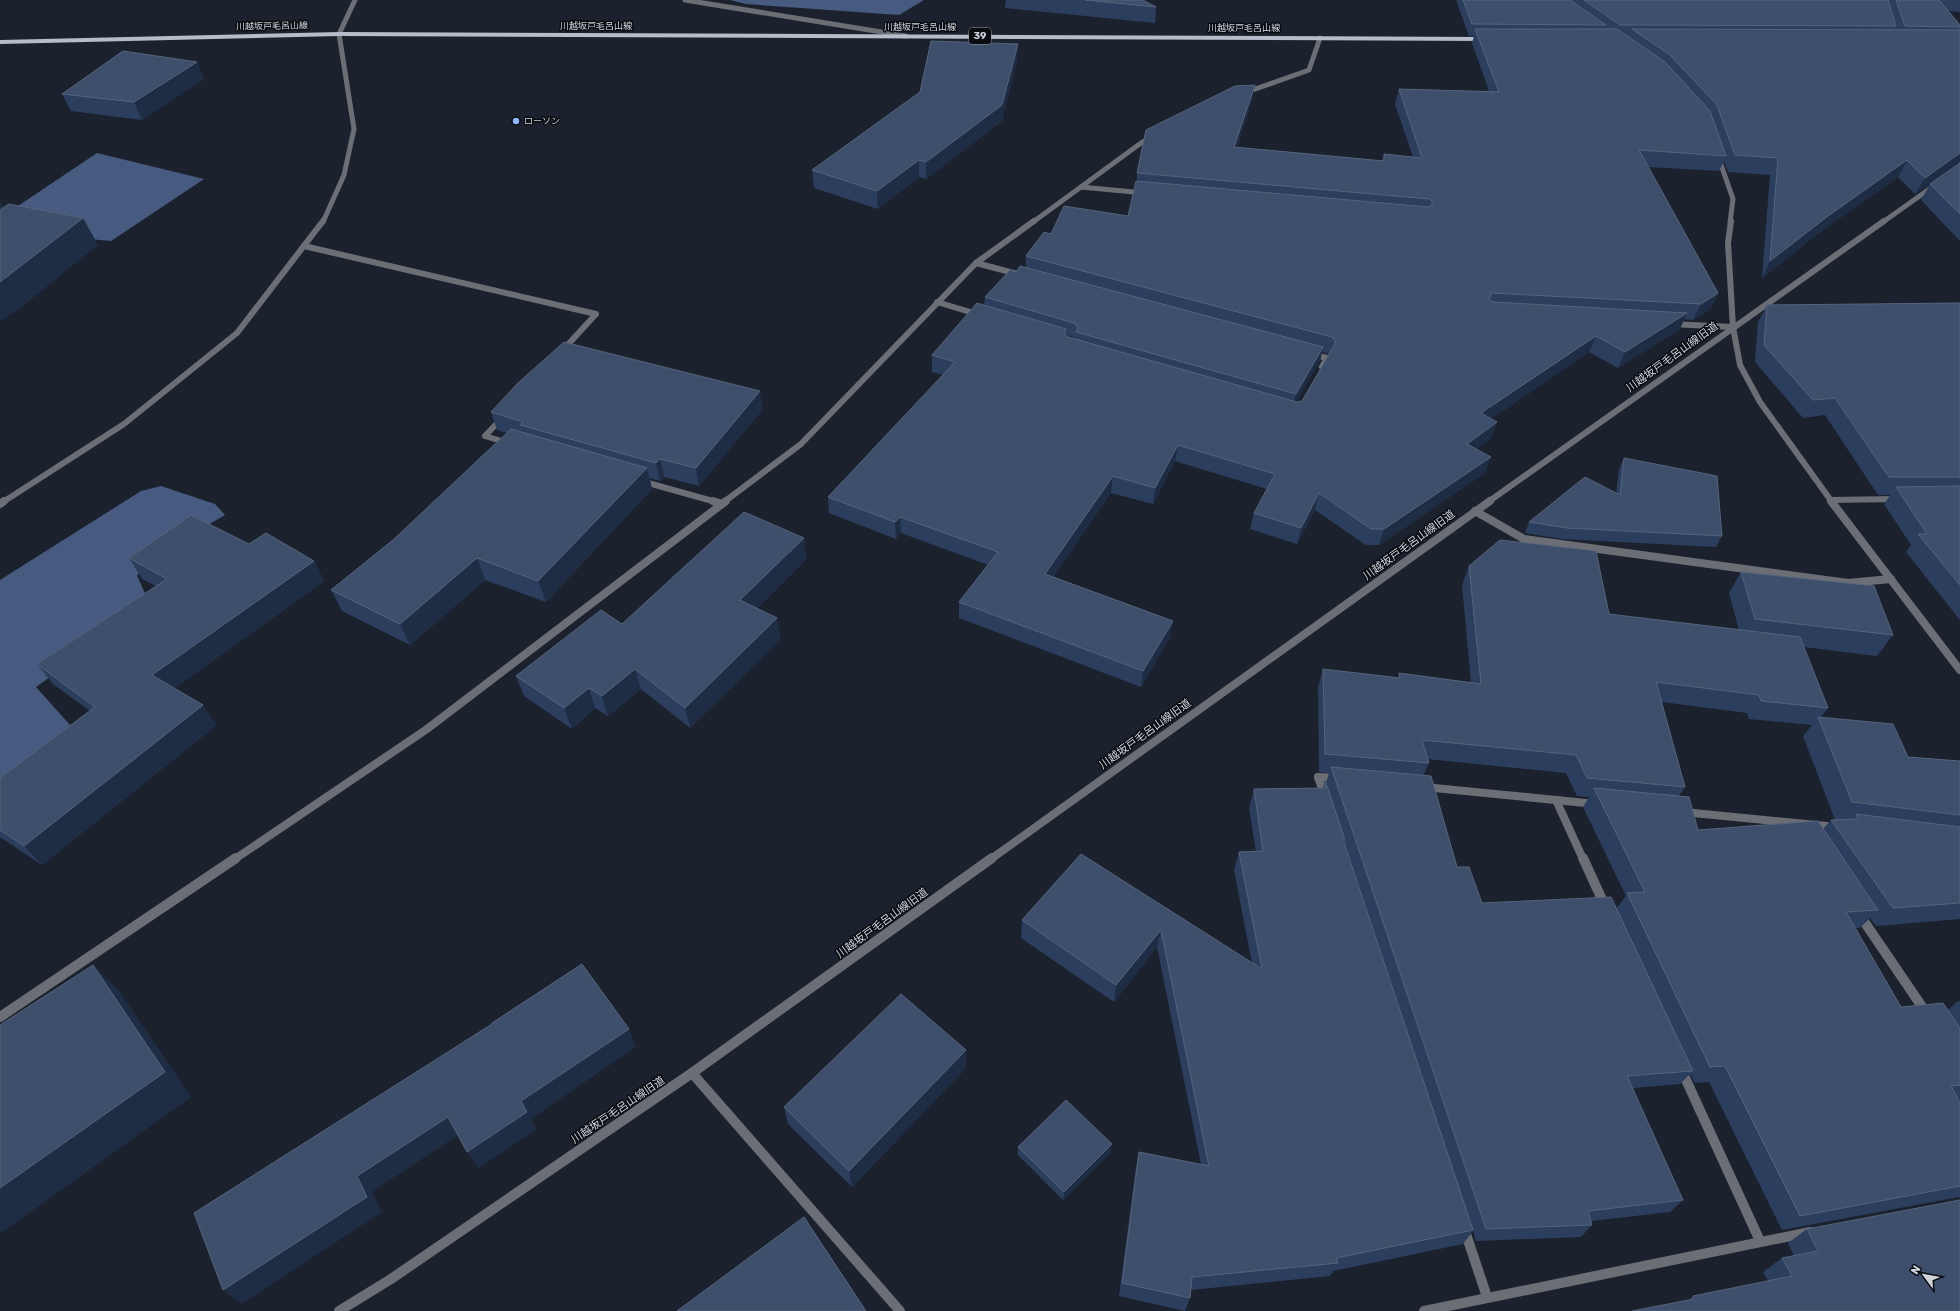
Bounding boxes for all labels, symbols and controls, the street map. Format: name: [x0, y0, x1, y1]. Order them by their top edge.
street label: 川越坂戸毛呂山線: [236, 20, 309, 32]
street label: 川越坂戸毛呂山線: [560, 21, 633, 31]
street label: 川越坂戸毛呂山線: [884, 22, 957, 32]
street label: 川越坂戸毛呂山線: [1208, 23, 1281, 33]
road number: 39: [969, 28, 991, 44]
marker: ローソン: [511, 116, 521, 126]
place label: ローソン: [524, 116, 560, 126]
street label: 川越坂戸毛呂山線旧道: [1624, 319, 1720, 395]
street label: 川越坂戸毛呂山線旧道: [1361, 507, 1457, 583]
street label: 川越坂戸毛呂山線旧道: [1097, 696, 1193, 772]
street label: 川越坂戸毛呂山線旧道: [834, 885, 930, 961]
street label: 川越坂戸毛呂山線旧道: [569, 1074, 667, 1146]
north arrow: [1904, 1255, 1944, 1295]
text: N: [1908, 1263, 1924, 1277]

